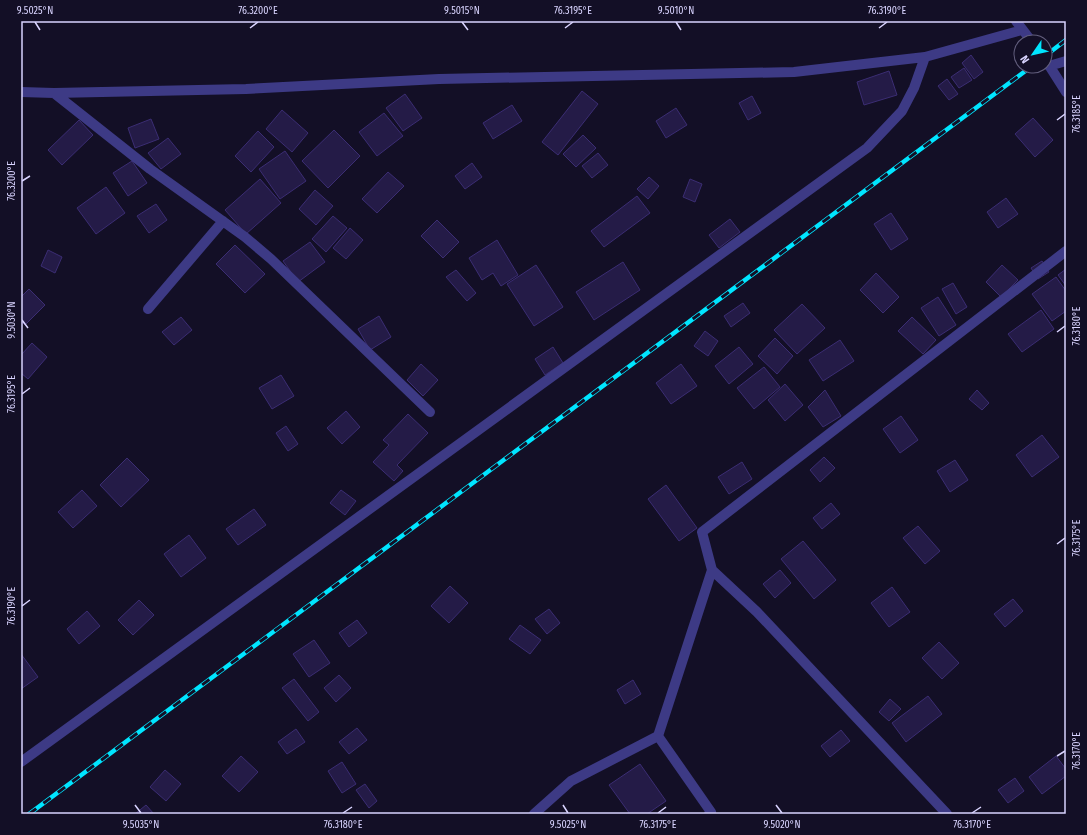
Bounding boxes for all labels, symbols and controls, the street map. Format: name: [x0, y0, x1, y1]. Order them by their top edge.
text: 9.5025°N: [17, 5, 53, 17]
text: 76.3200°E: [238, 5, 278, 17]
text: 9.5015°N: [444, 5, 480, 17]
text: 76.3195°E: [554, 5, 592, 17]
text: 9.5010°N: [658, 5, 694, 17]
text: 76.3190°E: [868, 5, 907, 17]
north arrow: [1013, 34, 1053, 74]
text: N: [1018, 53, 1032, 66]
text: 76.3185°E: [1071, 95, 1083, 133]
text: 76.3200°E: [6, 161, 18, 201]
text: 9.5030°N: [6, 301, 18, 339]
text: 76.3180°E: [1071, 306, 1083, 345]
text: 76.3195°E: [6, 375, 18, 413]
text: 76.3175°E: [1071, 519, 1083, 556]
text: 76.3190°E: [6, 586, 18, 625]
text: 76.3170°E: [1071, 732, 1083, 770]
text: 9.5035°N: [123, 819, 159, 831]
text: 76.3180°E: [324, 819, 363, 831]
text: 9.5025°N: [550, 819, 586, 831]
text: 76.3175°E: [640, 819, 677, 831]
text: 9.5020°N: [763, 819, 801, 831]
text: 76.3170°E: [953, 819, 991, 831]

